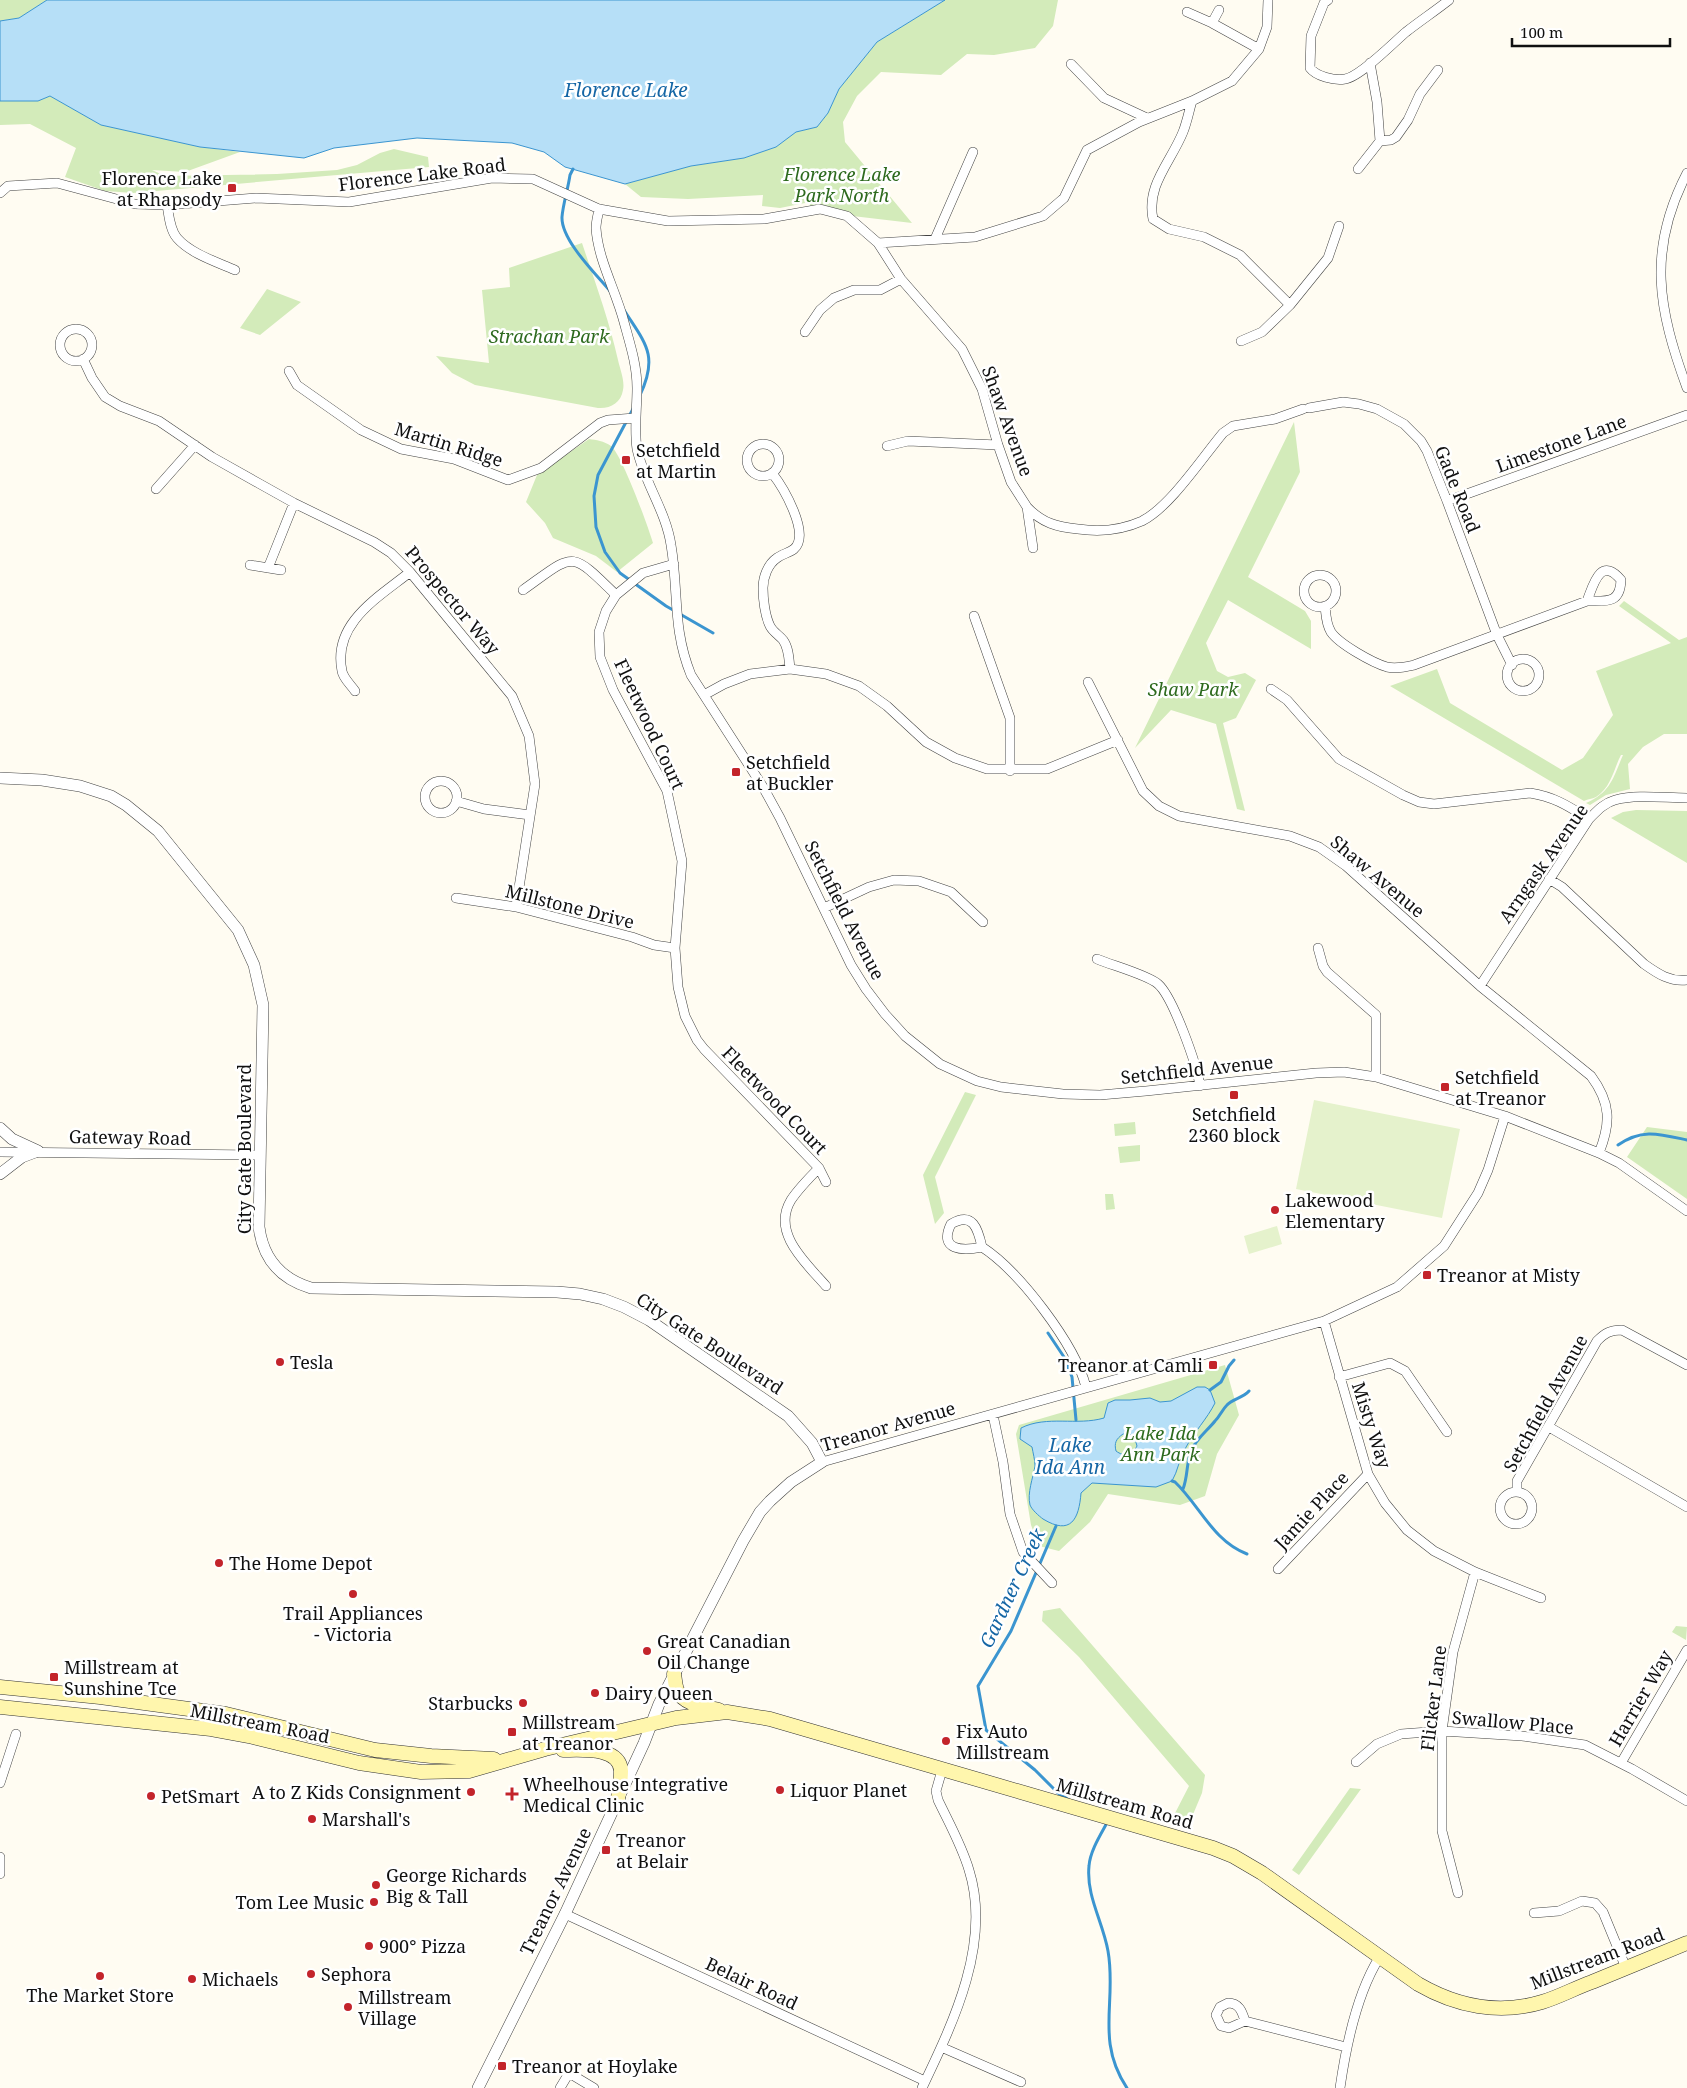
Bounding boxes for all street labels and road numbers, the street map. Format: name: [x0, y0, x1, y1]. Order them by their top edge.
street label: Florence Lake Road: [337, 152, 507, 196]
street label: Shaw Avenue: [977, 362, 1039, 480]
street label: Limestone Lane: [1493, 408, 1629, 478]
street label: Martin Ridge: [392, 416, 506, 472]
street label: Gade Road: [1430, 442, 1486, 536]
street label: Prospector Way: [400, 541, 506, 660]
street label: Fleetwood Court: [609, 655, 691, 793]
street label: Arngask Avenue: [1493, 799, 1593, 927]
street label: Shaw Avenue: [1326, 830, 1430, 922]
street label: Setchfield Avenue: [800, 836, 890, 984]
street label: Millstone Drive: [503, 878, 637, 934]
street label: Fleetwood Court: [717, 1041, 833, 1159]
street label: Setchfield Avenue: [1120, 1049, 1274, 1089]
street label: City Gate Boulevard: [232, 1064, 256, 1234]
street label: Gateway Road: [69, 1124, 191, 1150]
street label: City Gate Boulevard: [632, 1287, 788, 1399]
street label: Setchfield Avenue: [1497, 1330, 1593, 1476]
street label: Misty Way: [1347, 1379, 1397, 1472]
street label: Treanor Avenue: [818, 1395, 958, 1457]
street label: Jamie Place: [1268, 1466, 1353, 1555]
street label: Flicker Lane: [1415, 1644, 1451, 1752]
street label: Harrier Way: [1603, 1645, 1678, 1751]
street label: Millstream Road: [188, 1698, 332, 1748]
street label: Swallow Place: [1451, 1705, 1575, 1739]
street label: Millstream Road: [1054, 1772, 1196, 1834]
street label: Treanor Avenue: [514, 1823, 596, 1959]
street label: Millstream Road: [1527, 1921, 1667, 1995]
street label: Belair Road: [702, 1951, 802, 2015]

